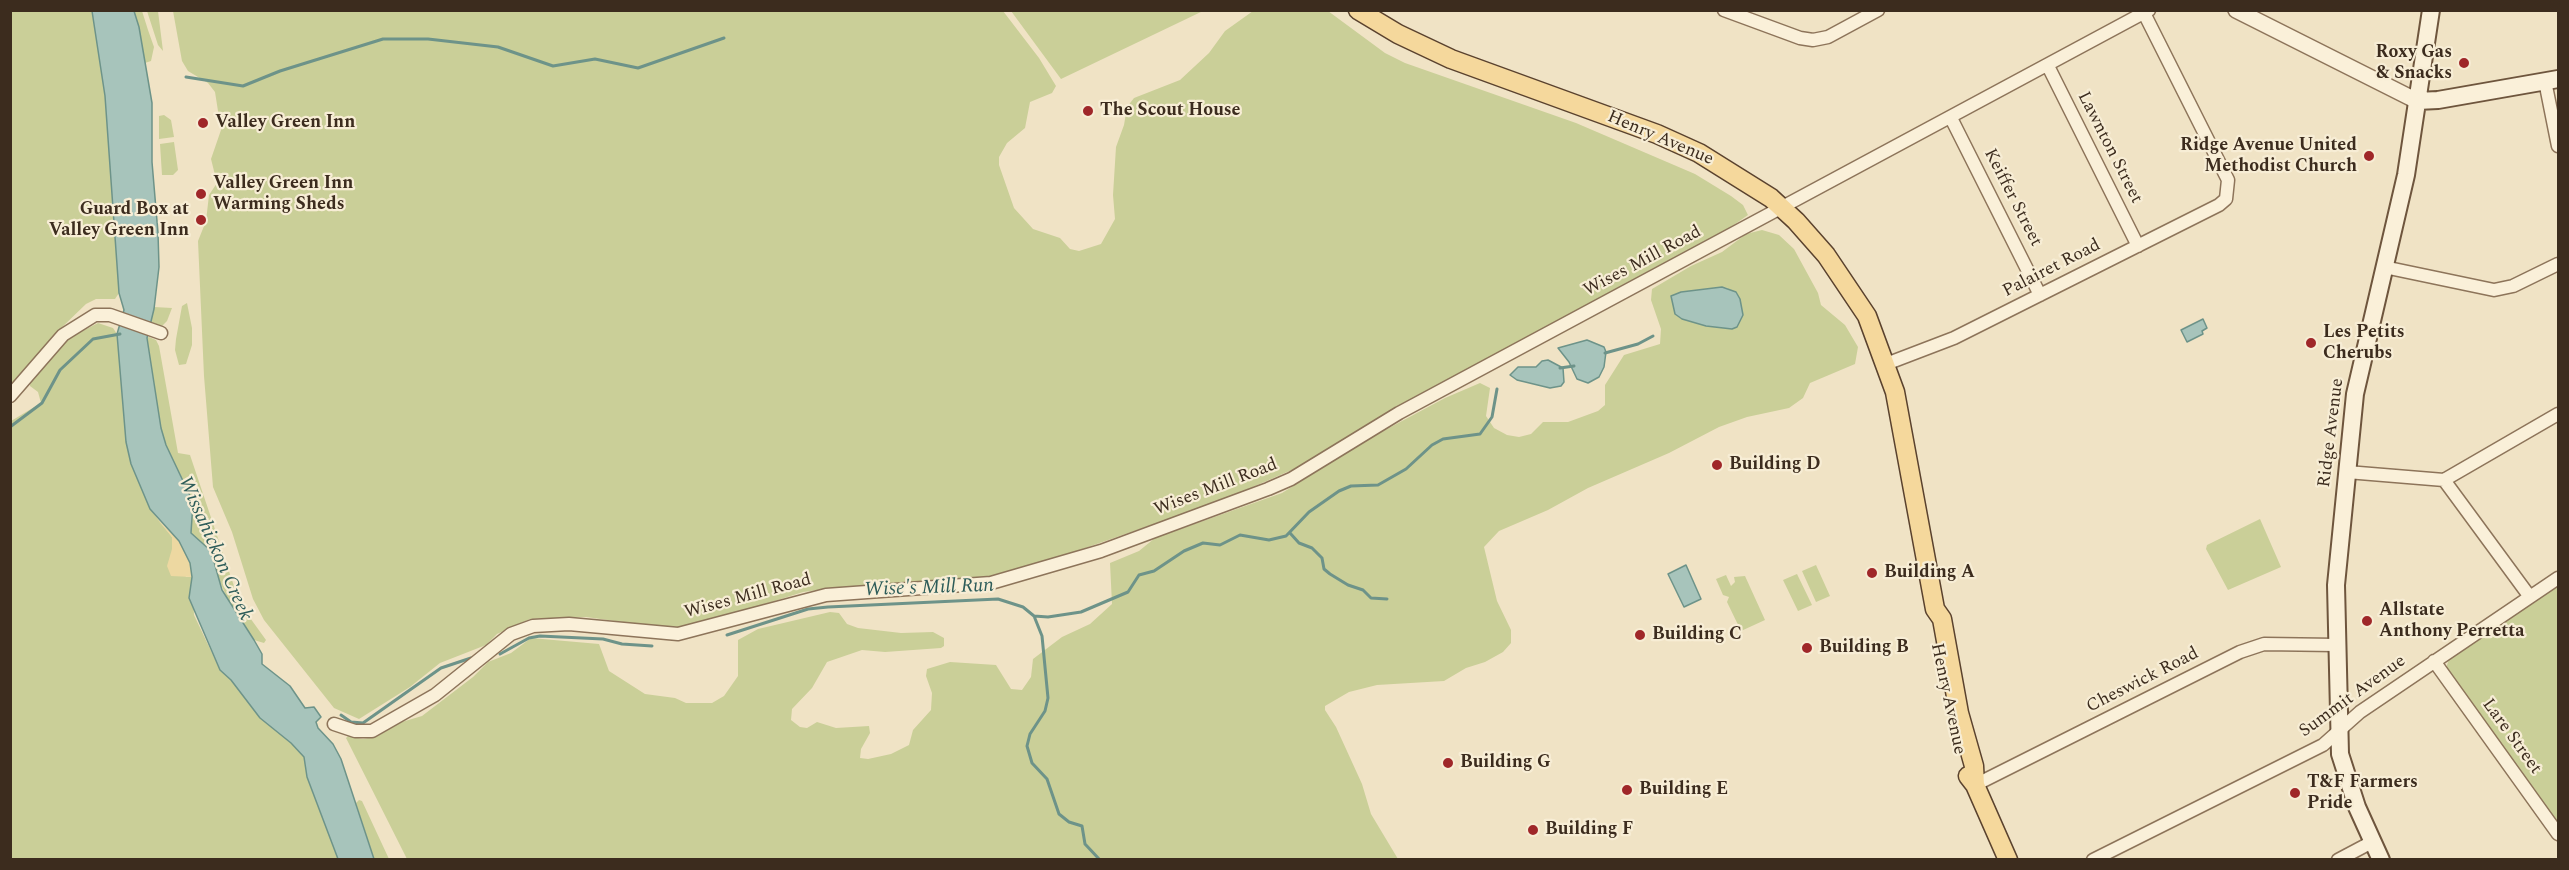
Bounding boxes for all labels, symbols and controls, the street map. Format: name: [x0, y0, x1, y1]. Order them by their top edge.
place label: Roxy Gas & Snacks: [2376, 42, 2452, 84]
marker: Roxy Gas & Snacks: [2457, 56, 2471, 70]
street label: Lawnton Street: [2072, 89, 2146, 207]
place label: The Scout House: [1100, 100, 1241, 122]
marker: The Scout House: [1081, 104, 1095, 118]
street label: Henry Avenue: [1604, 107, 1716, 171]
place label: Valley Green Inn: [215, 112, 355, 134]
marker: Valley Green Inn: [196, 116, 210, 130]
place label: Ridge Avenue United Methodist Church: [2180, 135, 2357, 178]
street label: Keiffer Street: [1978, 146, 2046, 250]
marker: Ridge Avenue United Methodist Church: [2362, 149, 2376, 163]
place label: Valley Green Inn Warming Sheds: [213, 173, 353, 216]
marker: Valley Green Inn Warming Sheds: [194, 187, 208, 201]
place label: Guard Box at Valley Green Inn: [49, 199, 189, 242]
marker: Guard Box at Valley Green Inn: [194, 213, 208, 227]
street label: Wises Mill Road: [1580, 222, 1706, 302]
street label: Palairet Road: [1999, 235, 2105, 303]
place label: Les Petits Cherubs: [2323, 322, 2405, 364]
marker: Les Petits Cherubs: [2304, 336, 2318, 350]
street label: Ridge Avenue: [2315, 377, 2349, 489]
place label: Building D: [1729, 454, 1820, 476]
street label: Wises Mill Road: [1151, 455, 1281, 521]
marker: Building D: [1710, 458, 1724, 472]
water label: Wissahickon Creek: [171, 473, 257, 625]
place label: Building A: [1884, 562, 1975, 584]
marker: Building A: [1865, 566, 1879, 580]
street label: Wises Mill Road: [682, 570, 814, 624]
water label: Wise's Mill Run: [864, 575, 994, 603]
place label: Allstate Anthony Perretta: [2379, 600, 2524, 642]
marker: Allstate Anthony Perretta: [2360, 614, 2374, 628]
place label: Building C: [1652, 624, 1742, 646]
marker: Building C: [1633, 628, 1647, 642]
place label: Building B: [1819, 637, 1909, 659]
marker: Building B: [1800, 641, 1814, 655]
street label: Henry Avenue: [1925, 641, 1969, 757]
street label: Cheswick Road: [2083, 643, 2203, 719]
street label: Summit Avenue: [2296, 651, 2410, 743]
street label: Lare Street: [2476, 695, 2546, 779]
place label: Building G: [1460, 752, 1551, 774]
marker: Building G: [1441, 756, 1455, 770]
place label: T&F Farmers Pride: [2307, 772, 2418, 814]
place label: Building E: [1639, 779, 1728, 801]
marker: Building E: [1620, 783, 1634, 797]
marker: T&F Farmers Pride: [2288, 786, 2302, 800]
place label: Building F: [1545, 819, 1633, 841]
marker: Building F: [1526, 823, 1540, 837]

